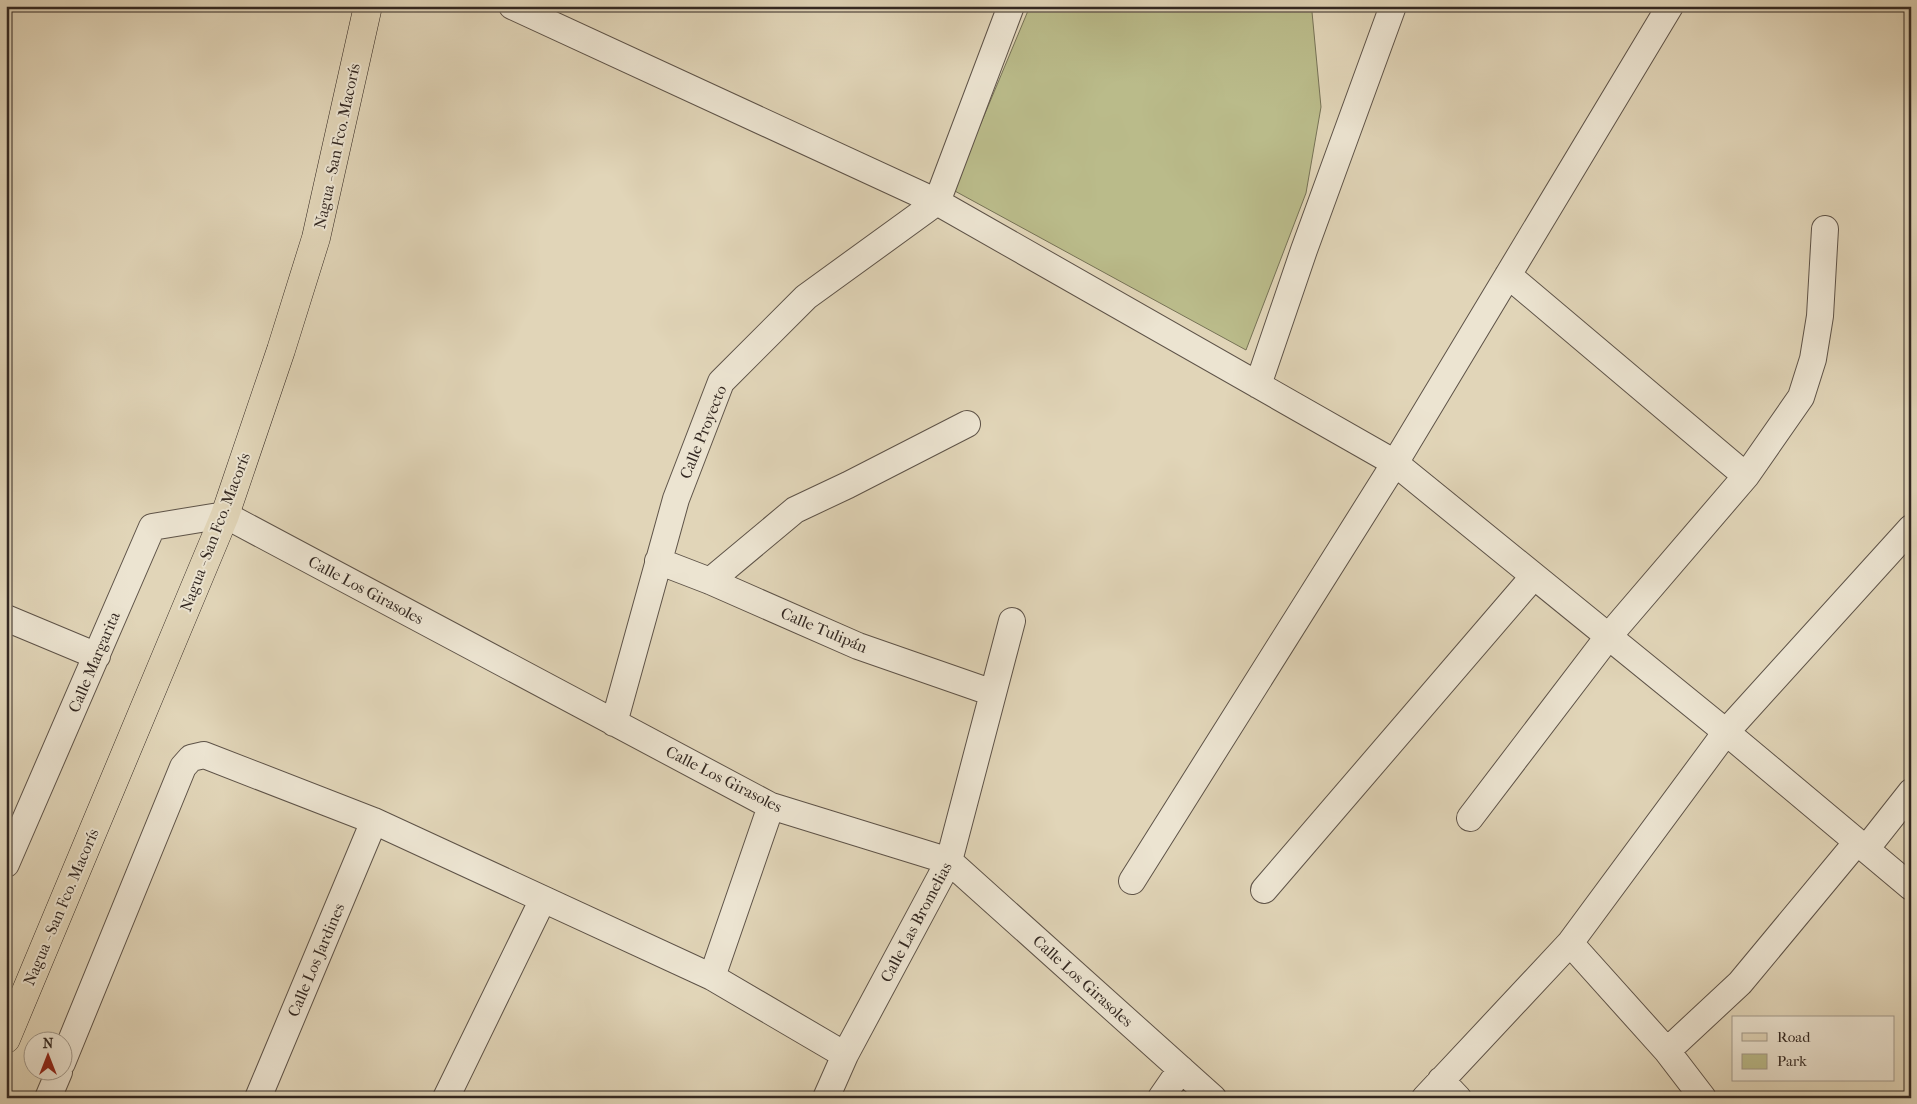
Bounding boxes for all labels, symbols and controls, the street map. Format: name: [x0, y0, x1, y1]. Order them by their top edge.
street label: Nagua - San Fco. Macorís: [310, 61, 364, 230]
street label: Calle Proyecto: [676, 382, 730, 482]
street label: Nagua - San Fco. Macorís: [176, 450, 254, 614]
street label: Calle Los Girasoles: [305, 552, 427, 628]
street label: Calle Tulipán: [778, 603, 871, 657]
street label: Calle Margarita: [64, 608, 124, 715]
street label: Calle Los Girasoles: [663, 742, 785, 816]
street label: Nagua - San Fco. Macorís: [19, 826, 103, 988]
street label: Calle Las Bromelias: [876, 859, 956, 985]
street label: Calle Los Jardines: [284, 900, 349, 1020]
street label: Calle Los Girasoles: [1029, 931, 1137, 1031]
legend: [1732, 1016, 1894, 1082]
text: Road: [1777, 1028, 1811, 1046]
north arrow: [22, 1032, 72, 1082]
text: N: [43, 1035, 54, 1052]
text: Park: [1777, 1052, 1807, 1070]

